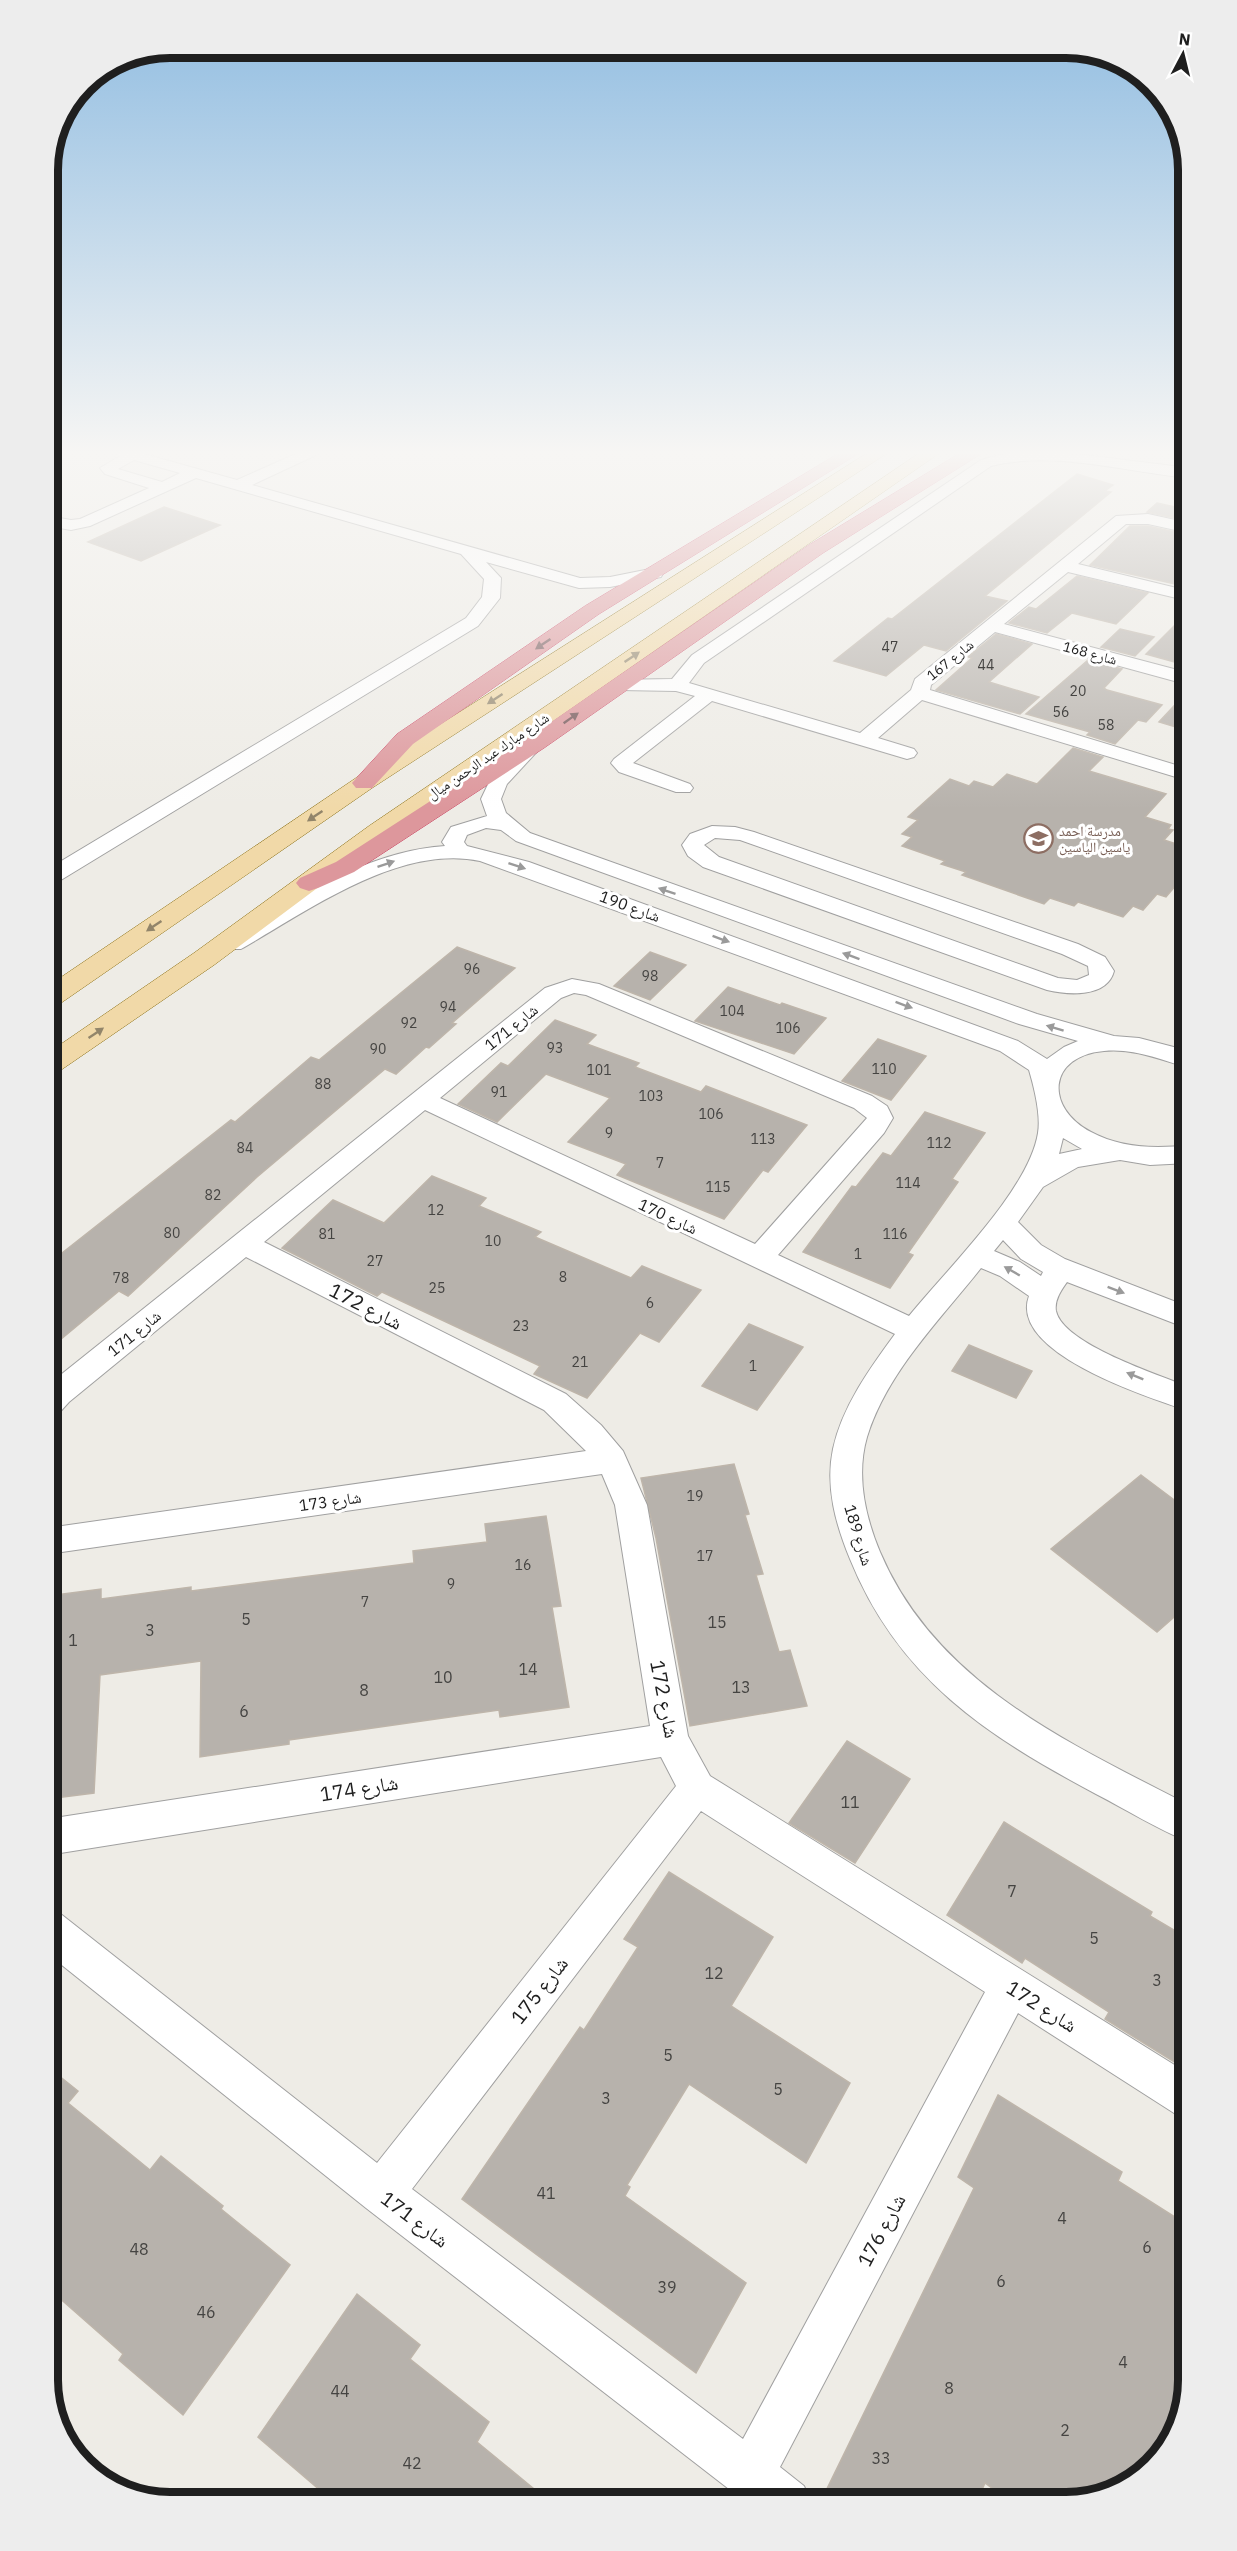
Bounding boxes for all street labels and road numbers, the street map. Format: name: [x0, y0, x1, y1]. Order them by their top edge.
street label: شارع 167: [923, 636, 978, 685]
street label: شارع 168: [1061, 637, 1119, 670]
street label: شارع مبارك عبد الرحمن ميال: [424, 709, 553, 804]
street label: شارع 190: [597, 886, 663, 927]
street label: شارع 171: [480, 999, 542, 1055]
street label: شارع 170: [635, 1194, 701, 1239]
street label: شارع 172: [325, 1276, 407, 1336]
street label: شارع 171: [103, 1305, 165, 1361]
street label: شارع 173: [297, 1487, 363, 1516]
street label: شارع 189: [839, 1502, 878, 1568]
street label: شارع 172: [644, 1658, 686, 1740]
street label: شارع 174: [318, 1769, 400, 1807]
street label: شارع 175: [504, 1951, 574, 2029]
street label: شارع 172: [1001, 1974, 1083, 2038]
street label: شارع 171: [375, 2185, 455, 2253]
street label: شارع 176: [851, 2189, 911, 2271]

